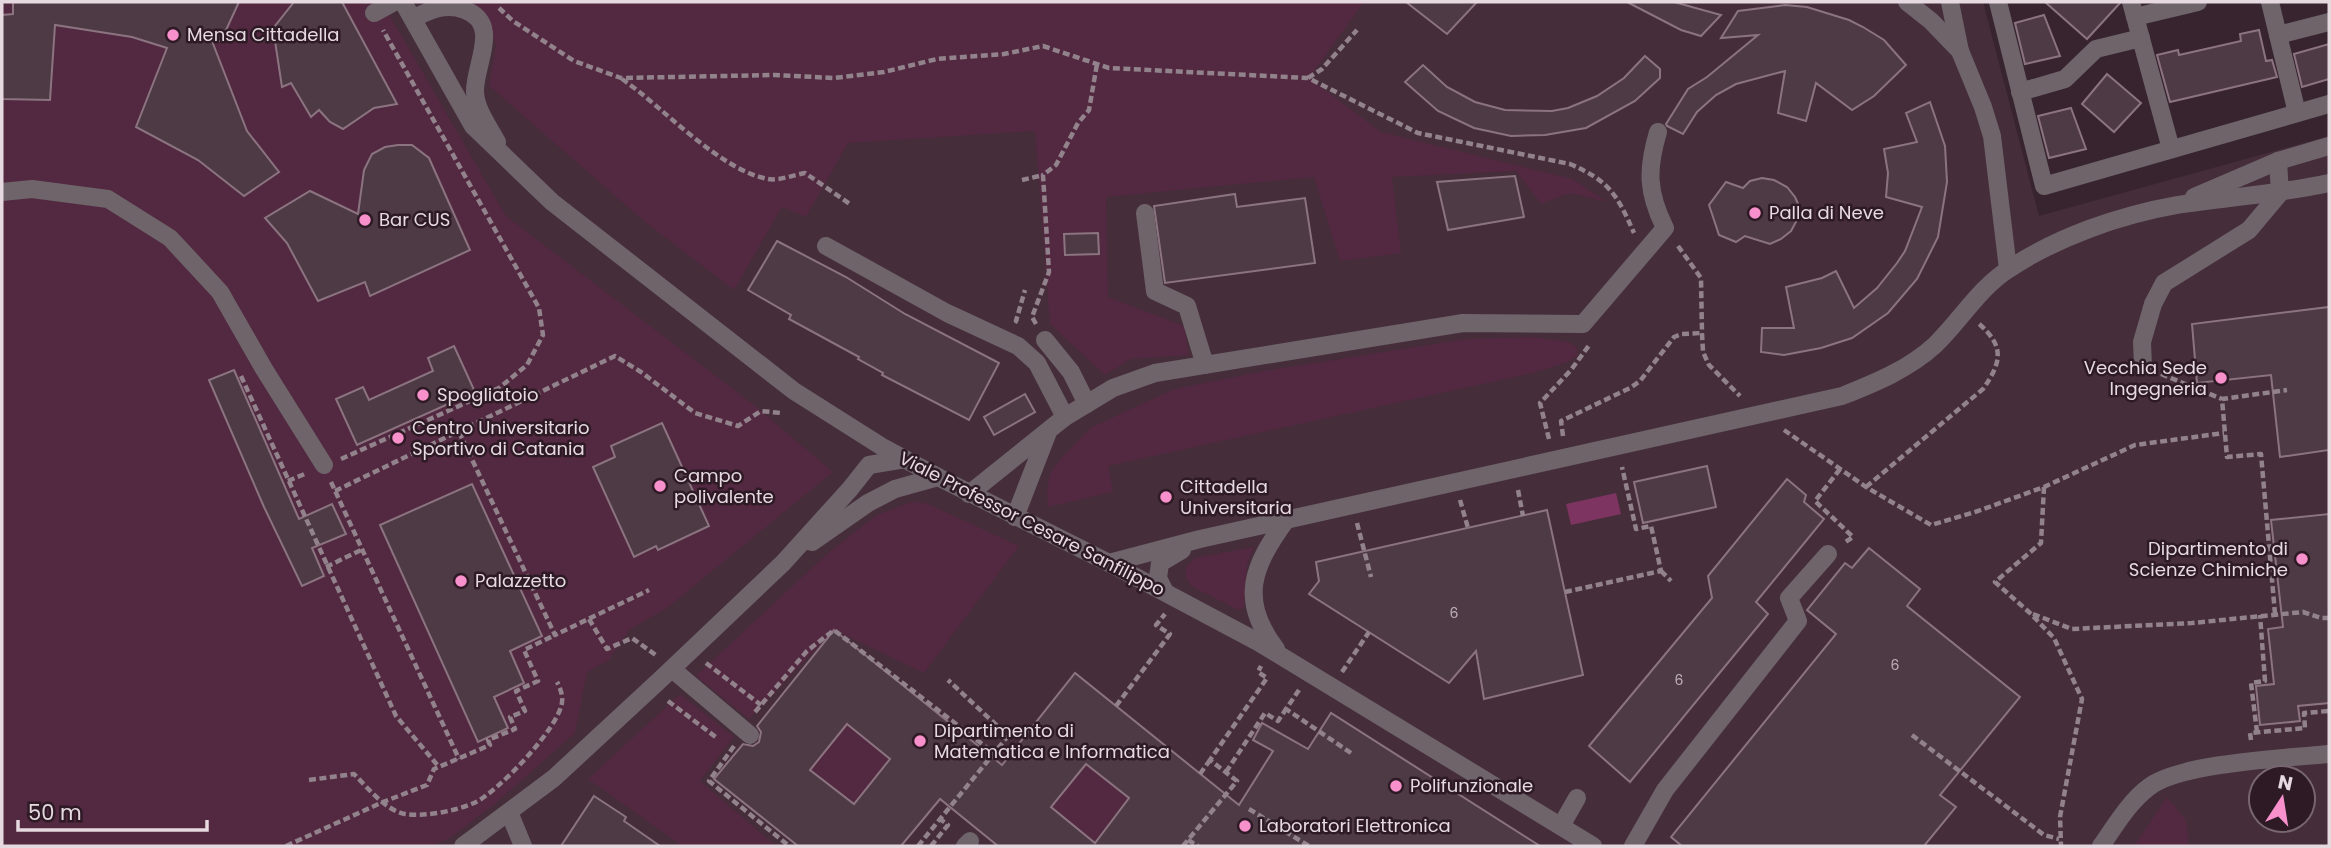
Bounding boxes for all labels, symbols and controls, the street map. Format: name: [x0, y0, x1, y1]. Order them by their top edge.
place label: Mensa Cittadella: [187, 22, 340, 47]
marker: Mensa Cittadella: [165, 27, 181, 43]
place label: Palla di Neve: [1769, 200, 1884, 225]
marker: Palla di Neve: [1747, 205, 1763, 221]
place label: Bar CUS: [379, 207, 450, 232]
marker: Bar CUS: [357, 212, 373, 228]
place label: Vecchia Sede Ingegneria: [2084, 355, 2207, 401]
marker: Vecchia Sede Ingegneria: [2213, 370, 2229, 386]
place label: Spogliatoio: [437, 382, 538, 407]
marker: Spogliatoio: [415, 387, 431, 403]
place label: Centro Universitario Sportivo di Catania: [412, 415, 589, 461]
marker: Centro Universitario Sportivo di Catania: [390, 430, 406, 446]
street label: Viale Professor Cesare Sanfilippo: [895, 445, 1169, 602]
place label: Campo polivalente: [674, 463, 774, 509]
place label: Cittadella Universitaria: [1180, 474, 1292, 520]
marker: Campo polivalente: [652, 478, 668, 494]
marker: Cittadella Universitaria: [1158, 489, 1174, 505]
place label: Dipartimento di Scienze Chimiche: [2129, 536, 2288, 582]
marker: Dipartimento di Scienze Chimiche: [2294, 551, 2310, 567]
place label: Palazzetto: [475, 568, 566, 593]
marker: Palazzetto: [453, 573, 469, 589]
house number: 6: [1450, 603, 1459, 623]
house number: 6: [1891, 655, 1900, 675]
house number: 6: [1675, 670, 1684, 690]
place label: Dipartimento di Matematica e Informatica: [934, 718, 1170, 764]
marker: Dipartimento di Matematica e Informatica: [912, 733, 928, 749]
north arrow: [2247, 764, 2317, 834]
text: N: [2276, 768, 2295, 798]
place label: Polifunzionale: [1410, 773, 1533, 798]
marker: Polifunzionale: [1388, 778, 1404, 794]
scale bar: [18, 788, 206, 832]
text: 50 m: [28, 798, 82, 827]
place label: Laboratori Elettronica: [1259, 813, 1451, 838]
marker: Laboratori Elettronica: [1237, 818, 1253, 834]

